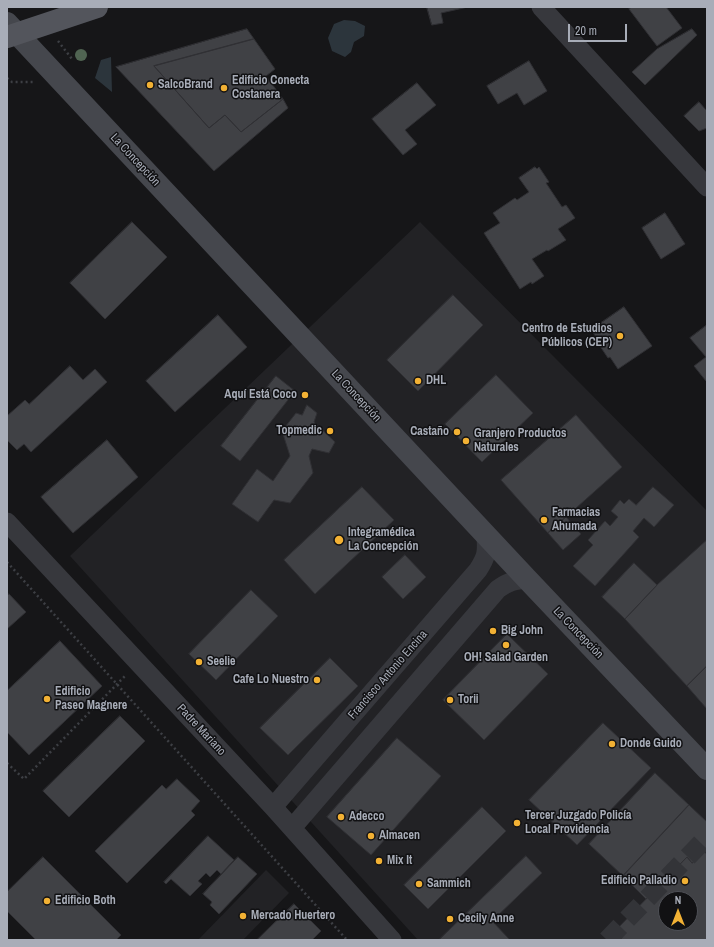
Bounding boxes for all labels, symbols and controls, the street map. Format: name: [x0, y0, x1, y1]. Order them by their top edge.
scale bar: [570, 16, 629, 42]
text: 20 m: [575, 23, 597, 39]
place label: Edificio Conecta Costanera: [232, 74, 309, 102]
place label: SalcoBrand: [158, 78, 213, 92]
marker: SalcoBrand: [145, 80, 155, 90]
marker: Edificio Conecta Costanera: [219, 83, 229, 93]
street label: La Concepción: [107, 131, 163, 189]
place label: Centro de Estudios Públicos (CEP): [522, 322, 612, 350]
marker: Centro de Estudios Públicos (CEP): [615, 331, 625, 341]
street label: La Concepción: [328, 367, 384, 425]
place label: DHL: [426, 374, 446, 388]
marker: DHL: [413, 376, 423, 386]
place label: Aquí Está Coco: [224, 388, 297, 402]
marker: Aquí Está Coco: [300, 390, 310, 400]
place label: Topmedic: [276, 424, 322, 438]
place label: Castaño: [410, 425, 449, 439]
marker: Topmedic: [325, 426, 335, 436]
marker: Castaño: [452, 427, 462, 437]
place label: Granjero Productos Naturales: [474, 427, 566, 455]
marker: Granjero Productos Naturales: [461, 436, 471, 446]
place label: Farmacias Ahumada: [552, 506, 600, 534]
marker: Farmacias Ahumada: [539, 515, 549, 525]
place label: Integramédica La Concepción: [348, 526, 419, 554]
marker: Integramédica La Concepción: [333, 534, 345, 546]
street label: La Concepción: [550, 604, 606, 662]
place label: Big John: [501, 624, 543, 638]
marker: Big John: [488, 626, 498, 636]
street label: Francisco Antonio Encina: [345, 628, 431, 722]
marker: OH! Salad Garden: [501, 640, 511, 650]
place label: OH! Salad Garden: [464, 651, 548, 665]
place label: Seelie: [207, 655, 235, 669]
marker: Seelie: [194, 657, 204, 667]
place label: Cafe Lo Nuestro: [233, 673, 309, 687]
marker: Cafe Lo Nuestro: [312, 675, 322, 685]
place label: Edificio Paseo Magnere: [55, 685, 127, 713]
place label: Torii: [458, 693, 479, 707]
marker: Edificio Paseo Magnere: [42, 694, 52, 704]
marker: Torii: [445, 695, 455, 705]
street label: Padre Mariano: [174, 701, 228, 759]
place label: Donde Guido: [620, 737, 682, 751]
marker: Donde Guido: [607, 739, 617, 749]
place label: Tercer Juzgado Policía Local Providencia: [525, 809, 631, 837]
place label: Adecco: [349, 810, 385, 824]
marker: Adecco: [336, 812, 346, 822]
marker: Tercer Juzgado Policía Local Providencia: [512, 818, 522, 828]
place label: Almacen: [379, 829, 420, 843]
marker: Almacen: [366, 831, 376, 841]
place label: Mix It: [387, 854, 412, 868]
marker: Mix It: [374, 856, 384, 866]
place label: Edificio Palladio: [601, 874, 677, 888]
marker: Edificio Palladio: [680, 876, 690, 886]
place label: Sammich: [427, 877, 471, 891]
marker: Sammich: [414, 879, 424, 889]
north arrow: [658, 891, 698, 931]
text: N: [675, 893, 681, 907]
place label: Edificio Both: [55, 894, 116, 908]
marker: Edificio Both: [42, 896, 52, 906]
place label: Mercado Huertero: [251, 909, 335, 923]
marker: Mercado Huertero: [238, 911, 248, 921]
place label: Cecily Anne: [458, 912, 514, 926]
marker: Cecily Anne: [445, 914, 455, 924]

